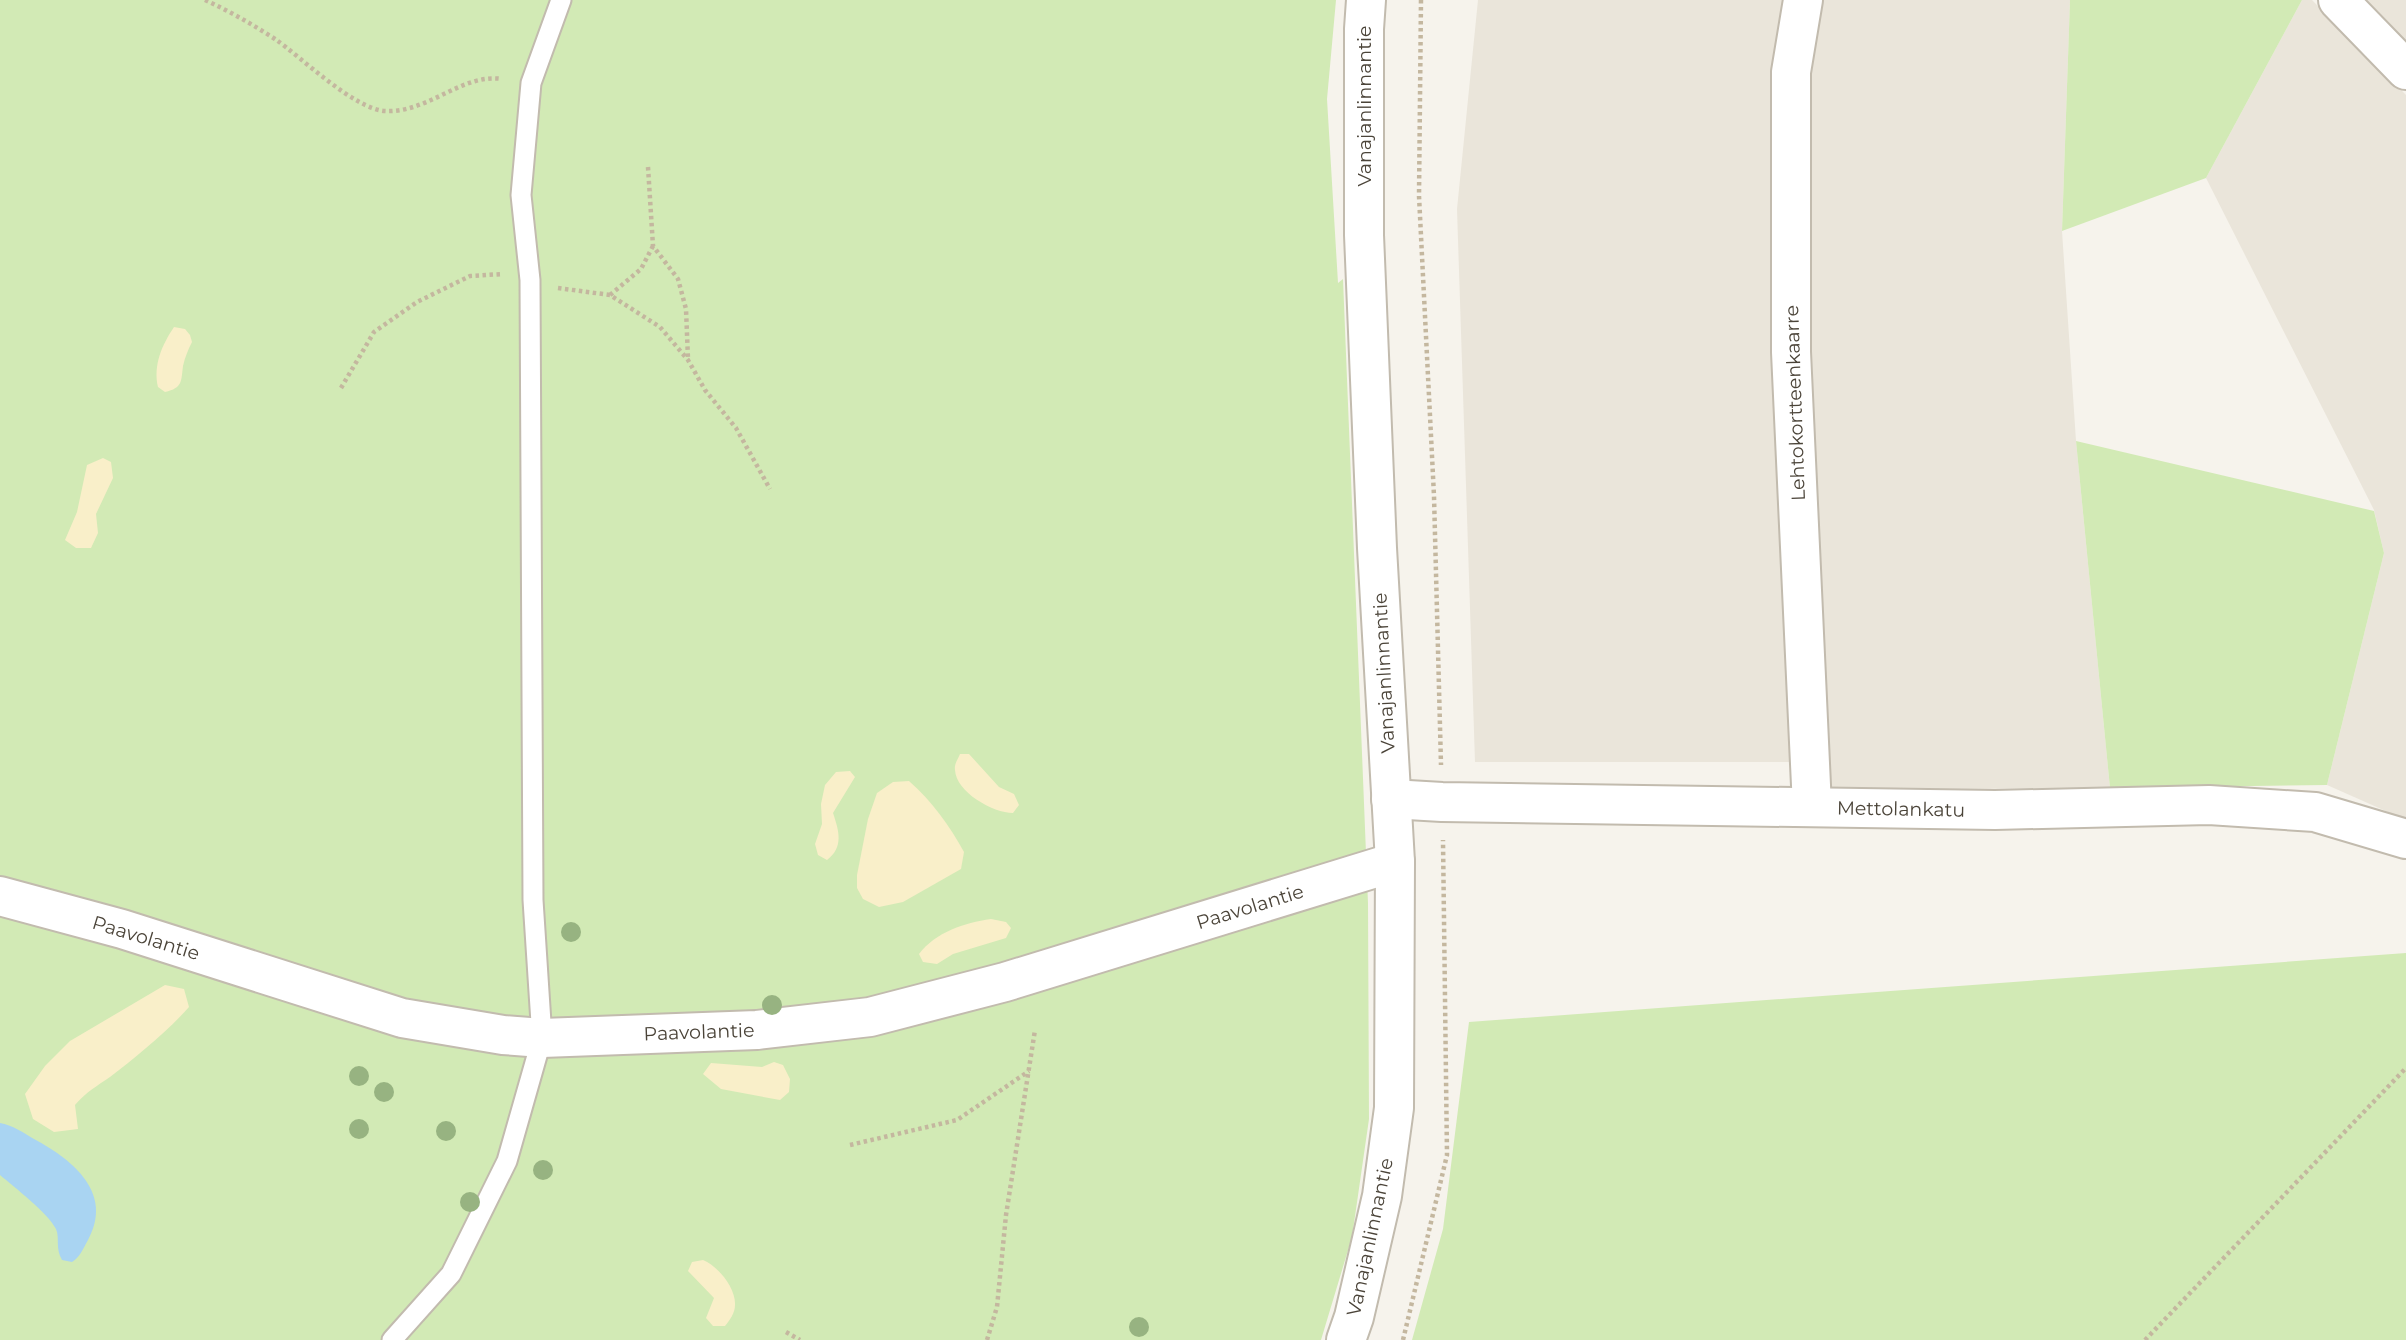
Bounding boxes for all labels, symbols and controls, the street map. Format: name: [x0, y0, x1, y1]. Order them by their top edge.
street label: Vanajanlinnantie: [1353, 25, 1376, 187]
street label: Lehtokortteenkaarre: [1780, 305, 1810, 501]
street label: Vanajanlinnantie: [1368, 592, 1400, 754]
street label: Mettolankatu: [1837, 796, 1965, 822]
street label: Paavolantie: [1194, 880, 1306, 934]
street label: Paavolantie: [90, 911, 202, 965]
street label: Paavolantie: [643, 1019, 755, 1045]
street label: Vanajanlinnantie: [1342, 1156, 1398, 1318]

